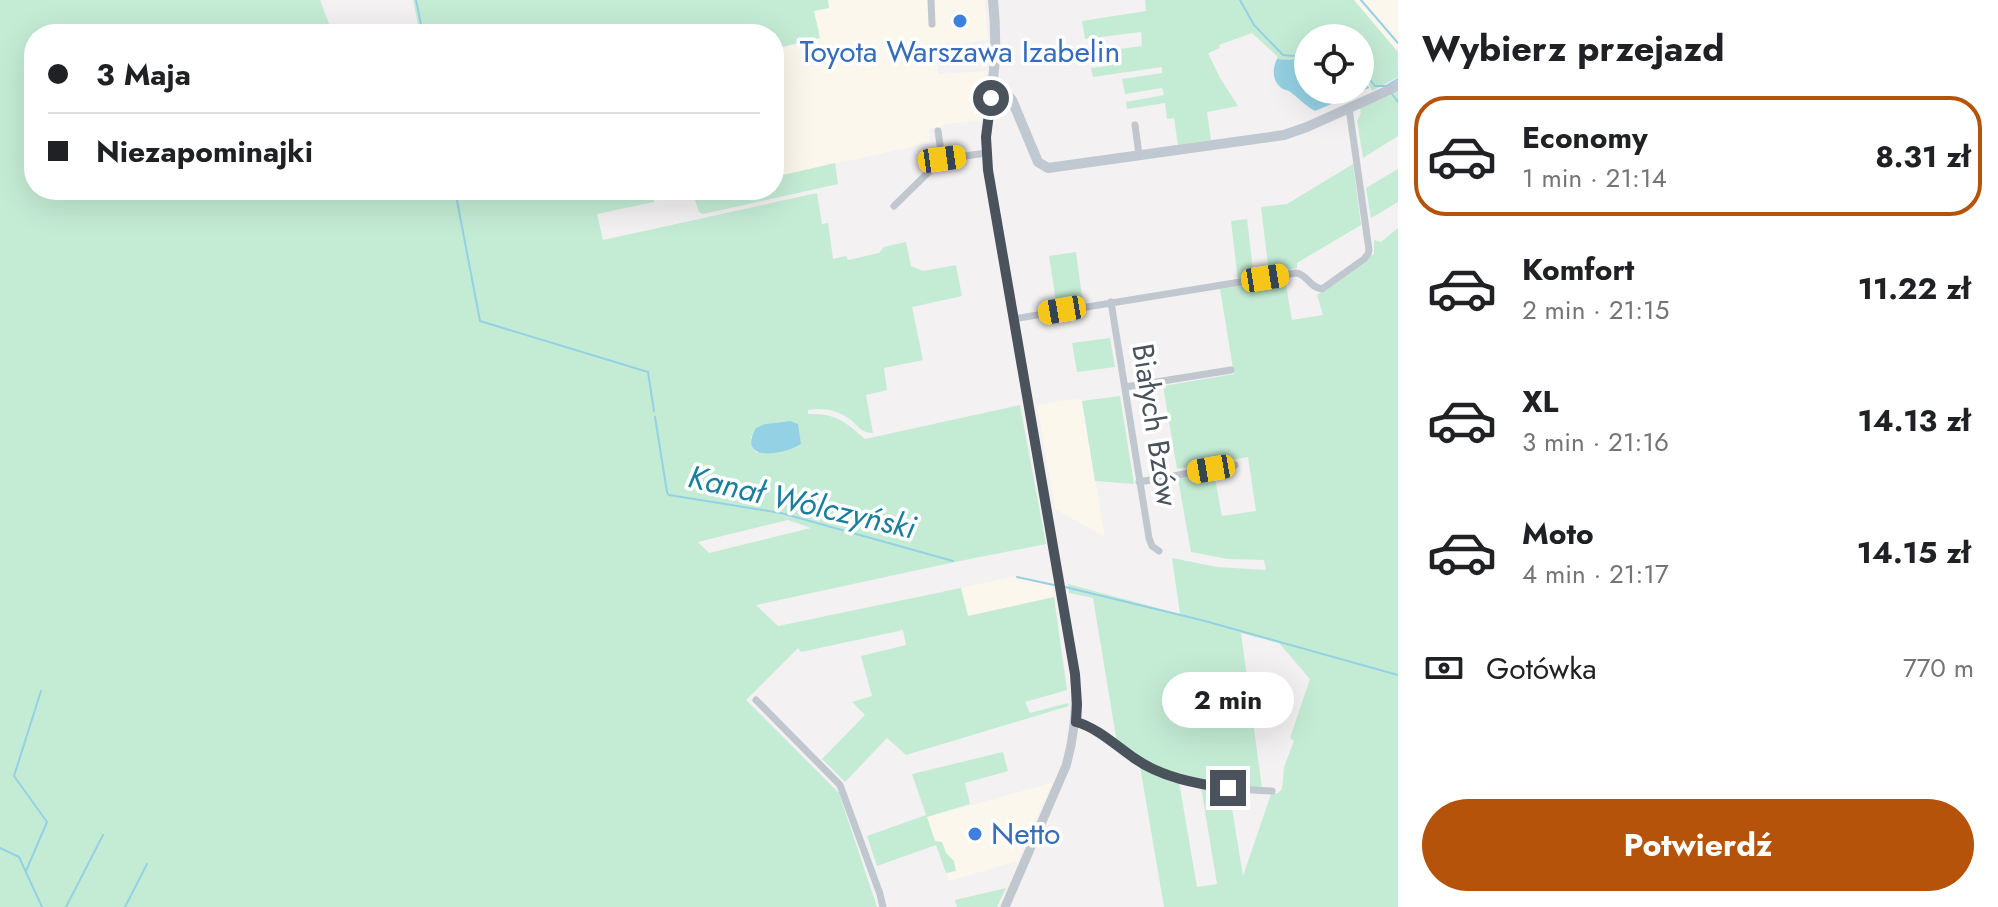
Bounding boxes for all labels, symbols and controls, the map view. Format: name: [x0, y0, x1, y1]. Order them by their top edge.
marker: Toyota Warszawa Izabelin: [951, 12, 969, 30]
text: Wybierz przejazd: [1422, 22, 1725, 74]
map controls: [1294, 24, 1374, 104]
button: locate: [1294, 24, 1374, 104]
place label: Toyota Warszawa Izabelin: [800, 30, 1120, 73]
text: 3 Maja: [96, 53, 191, 96]
route start: [973, 80, 1009, 116]
text: Economy: [1522, 116, 1648, 159]
icon: car: [1426, 120, 1498, 192]
text: Niezapominajki: [96, 130, 313, 173]
text: 8.31 zł: [1875, 135, 1970, 178]
car: [917, 144, 967, 174]
text: 1 min · 21:14: [1522, 159, 1667, 197]
text: Komfort: [1522, 248, 1634, 291]
icon: car: [1426, 252, 1498, 324]
car: [1239, 262, 1291, 294]
text: 11.22 zł: [1858, 267, 1970, 310]
text: 2 min · 21:15: [1522, 291, 1669, 329]
car: [1036, 294, 1088, 326]
street label: Białych Bzów: [1121, 340, 1190, 510]
text: XL: [1522, 380, 1558, 423]
icon: car: [1426, 384, 1498, 456]
text: 14.13 zł: [1857, 399, 1970, 442]
text: 3 min · 21:16: [1522, 423, 1669, 461]
water label: Kanał Wólczyński: [684, 453, 921, 551]
car: [1185, 453, 1237, 485]
text: Moto: [1522, 512, 1594, 555]
icon: car: [1426, 516, 1498, 588]
text: 14.15 zł: [1857, 531, 1970, 574]
text: 4 min · 21:17: [1522, 555, 1669, 593]
icon: cash: [1422, 646, 1466, 690]
text: Gotówka: [1486, 647, 1597, 690]
text: 770 m: [1903, 649, 1974, 687]
callout: 2 min: [1162, 672, 1294, 728]
text: 2 min: [1194, 681, 1262, 719]
route end: [1210, 770, 1246, 806]
button: Potwierdź: [1422, 799, 1974, 891]
place label: Netto: [991, 812, 1060, 855]
marker: Netto: [966, 825, 984, 843]

